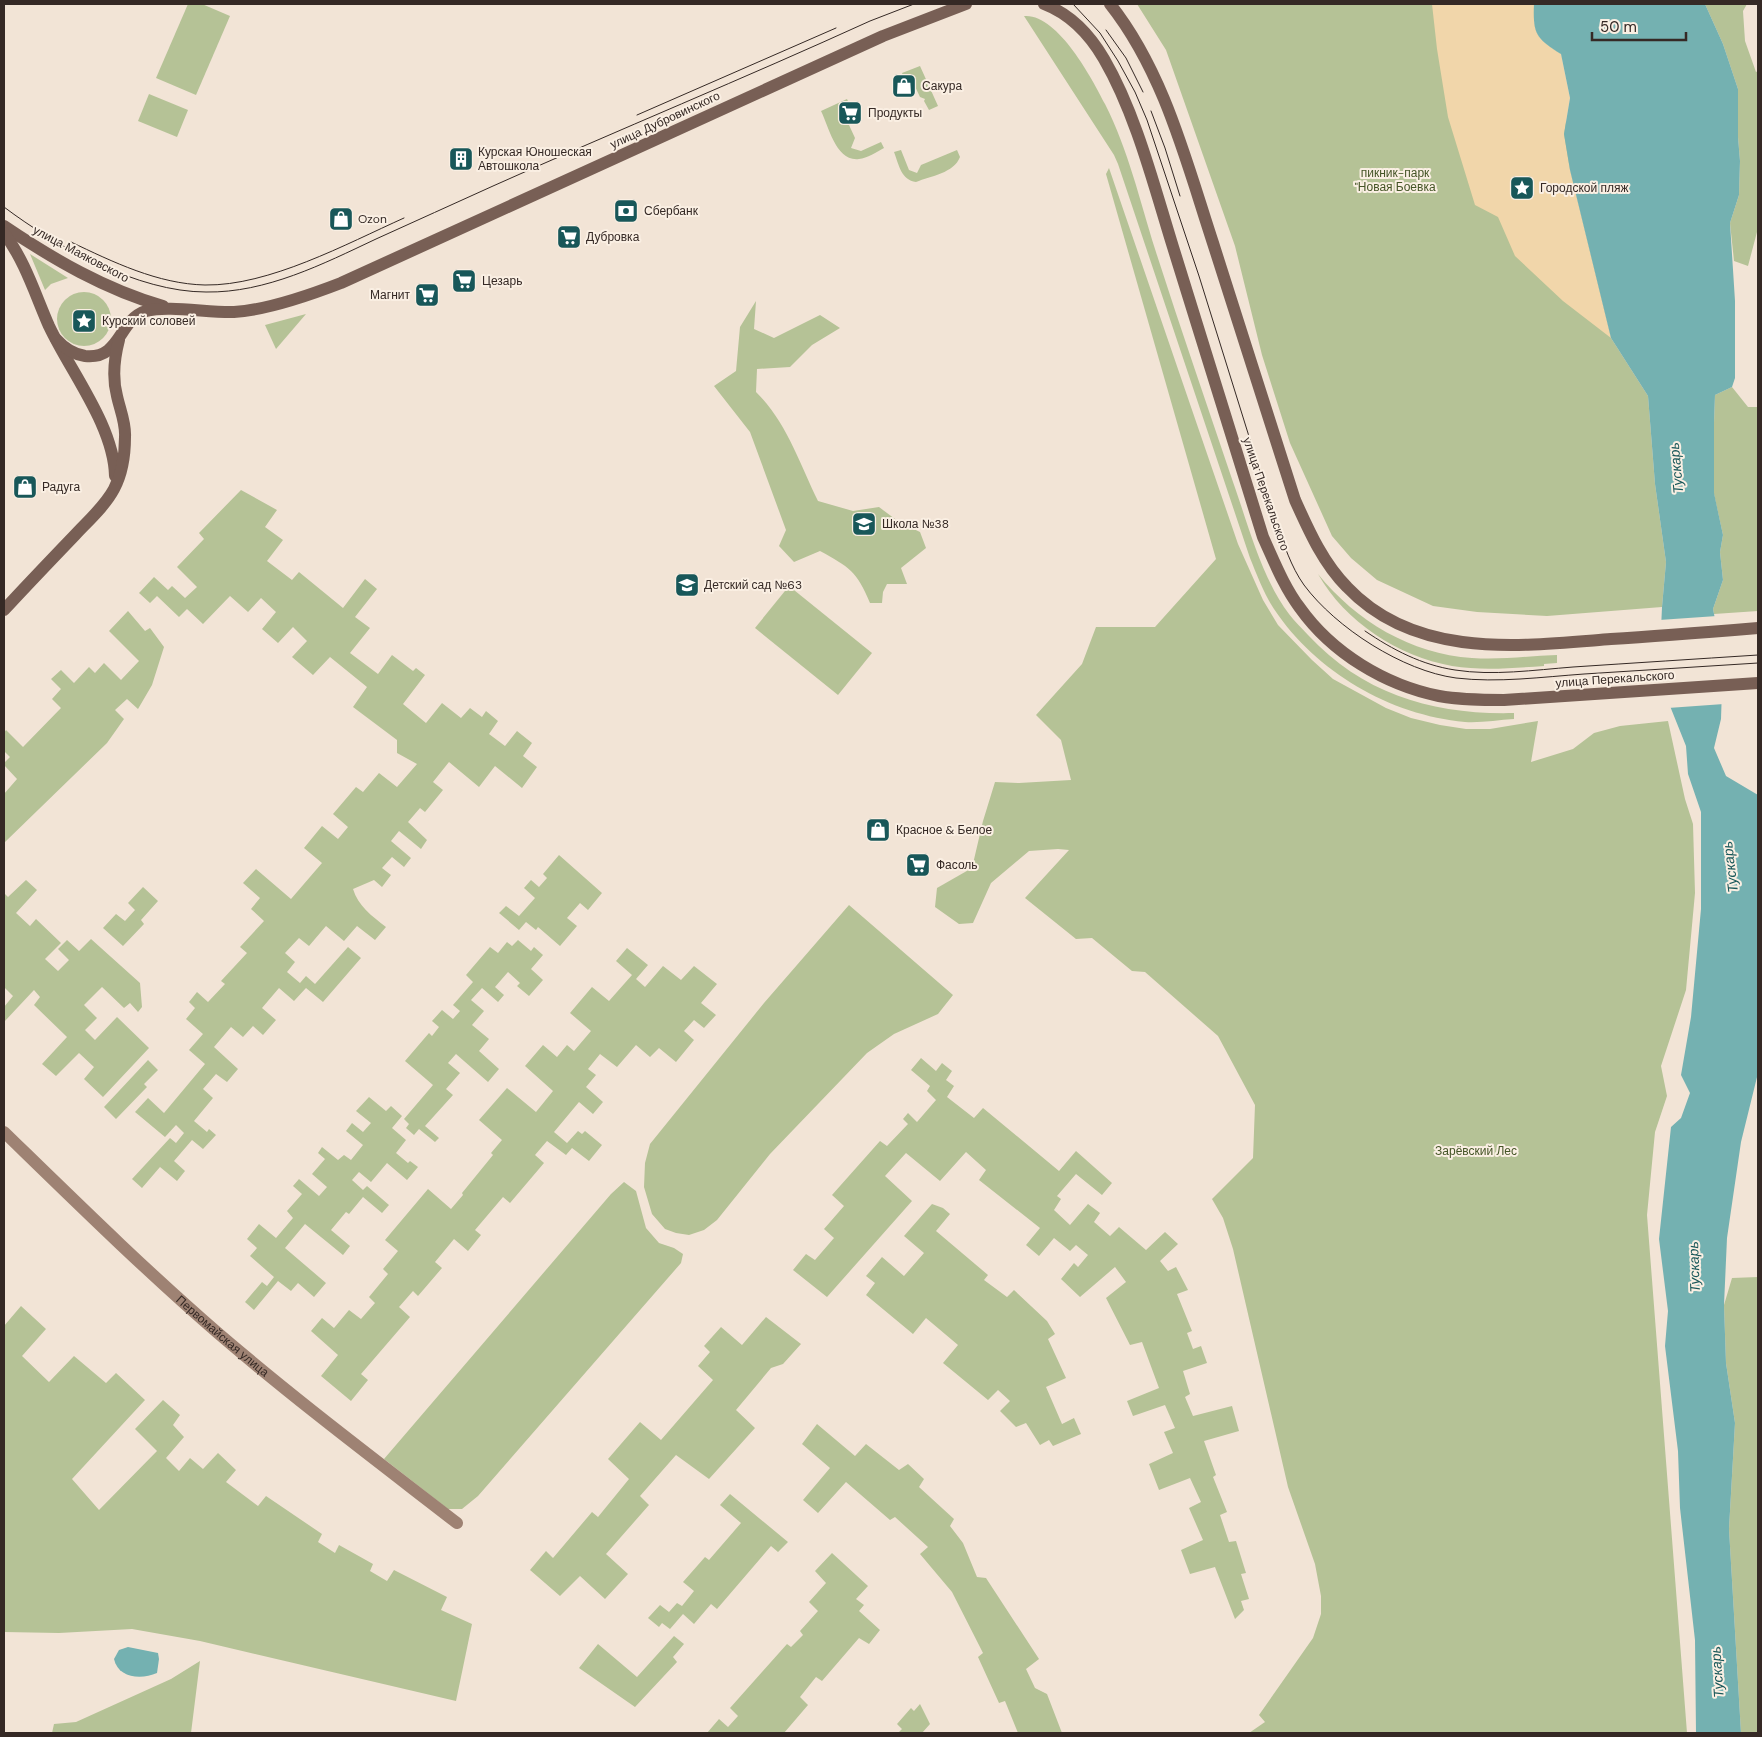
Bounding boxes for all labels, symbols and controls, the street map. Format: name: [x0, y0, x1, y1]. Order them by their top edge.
scale bar: [1592, 10, 1686, 42]
text: 50 m: [1600, 17, 1637, 37]
shop icon: Сакура: [891, 73, 917, 99]
place label: Сакура: [922, 78, 962, 94]
street label: улица Дубровинского: [607, 87, 723, 152]
supermarket icon: Продукты: [837, 100, 863, 126]
place label: Продукты: [868, 105, 922, 121]
place label: Курская Юношеская Автошкола: [478, 144, 592, 174]
building icon: Курская Юношеская Автошкола: [448, 146, 474, 172]
park label: пикник-парк "Новая Боевка: [1354, 165, 1436, 195]
place icon: Городской пляж: [1509, 175, 1535, 201]
place label: Городской пляж: [1540, 180, 1628, 196]
bank icon: Сбербанк: [613, 198, 639, 224]
place label: Сбербанк: [644, 203, 699, 219]
shop icon: Ozon: [328, 206, 354, 232]
place label: Ozon: [358, 211, 387, 227]
street label: улица Маяковского: [30, 222, 132, 286]
supermarket icon: Дубровка: [556, 224, 582, 250]
place label: Дубровка: [586, 229, 640, 245]
supermarket icon: Цезарь: [451, 268, 477, 294]
place label: Цезарь: [482, 273, 522, 289]
supermarket icon: Магнит: [414, 282, 440, 308]
place label: Магнит: [370, 287, 410, 303]
place icon: Курский соловей: [71, 308, 97, 334]
place label: Курский соловей: [102, 313, 195, 329]
street label: улица Перекальского: [1239, 435, 1293, 553]
water label: Тускарь: [1665, 441, 1687, 495]
shop icon: Радуга: [12, 474, 38, 500]
place label: Радуга: [42, 479, 80, 495]
school or university icon: Школа №38: [851, 511, 877, 537]
place label: Школа №38: [882, 516, 949, 532]
school or university icon: Детский сад №63: [674, 572, 700, 598]
place label: Детский сад №63: [704, 577, 802, 593]
street label: улица Перекальского: [1555, 667, 1675, 691]
shop icon: Красное & Белое: [865, 817, 891, 843]
place label: Красное & Белое: [896, 822, 992, 838]
water label: Тускарь: [1718, 840, 1742, 894]
supermarket icon: Фасоль: [905, 852, 931, 878]
place label: Фасоль: [936, 857, 978, 873]
park label: Зарёвский Лес: [1435, 1143, 1517, 1159]
water label: Тускарь: [1684, 1241, 1704, 1293]
street label: Первомайская улица: [173, 1292, 272, 1381]
water label: Тускарь: [1706, 1646, 1728, 1698]

